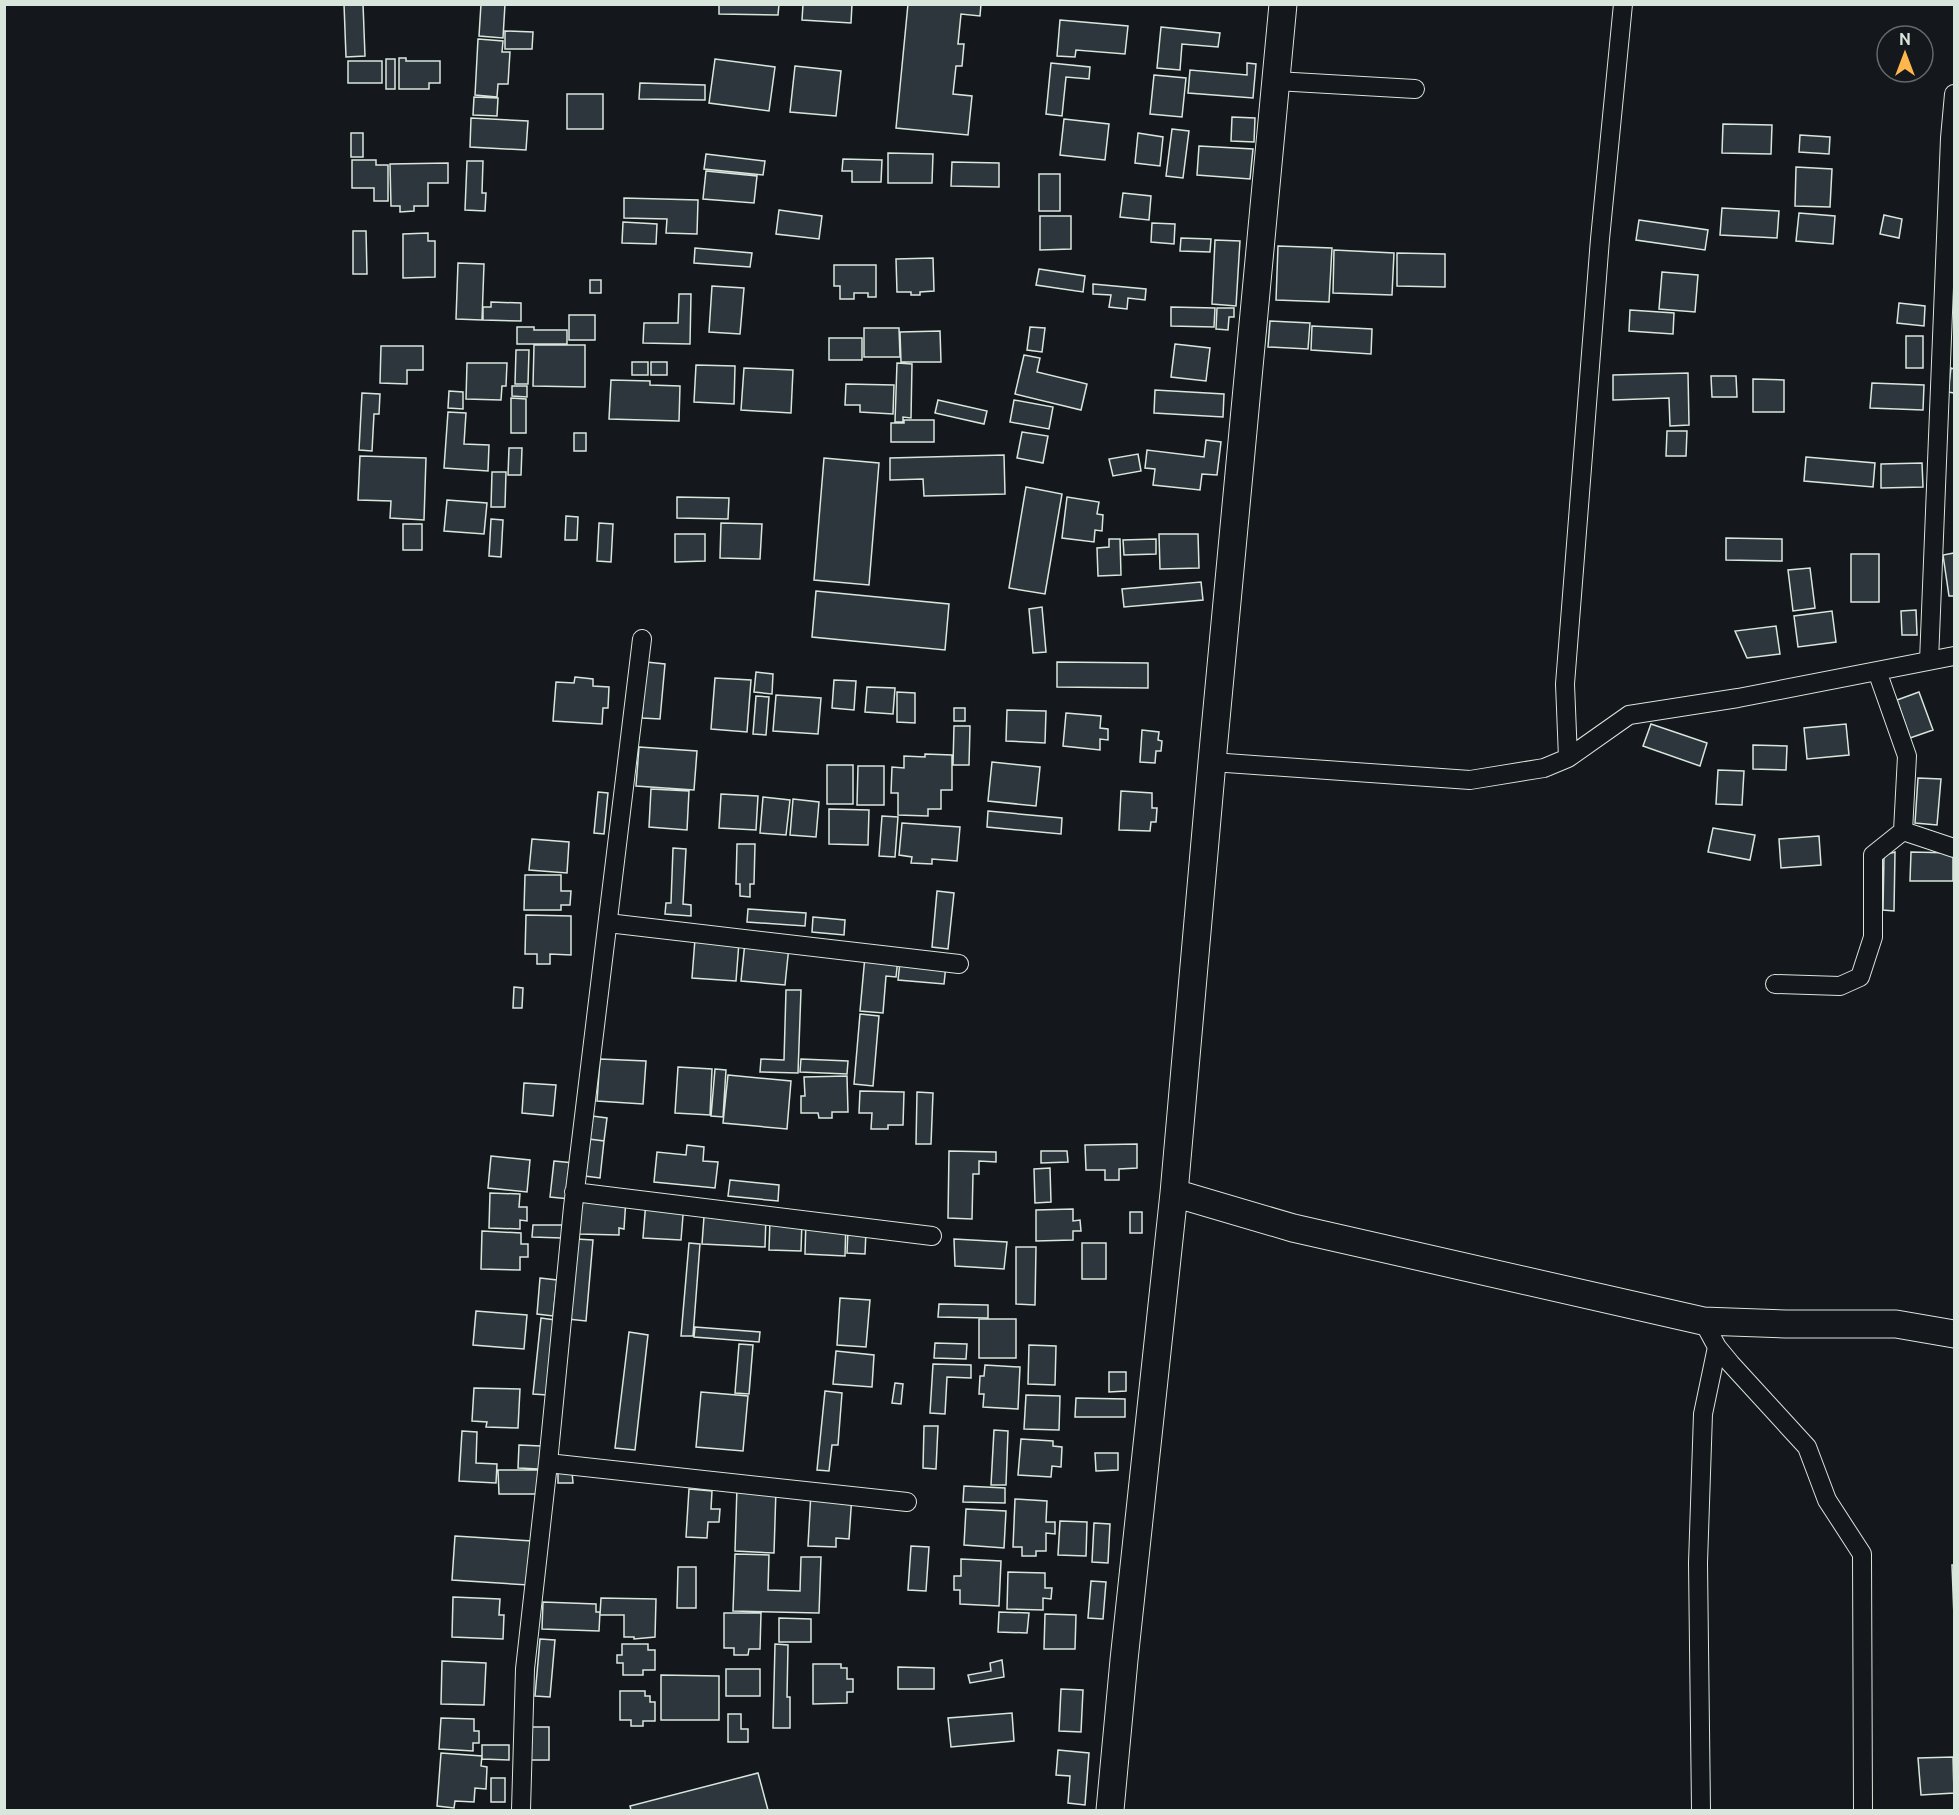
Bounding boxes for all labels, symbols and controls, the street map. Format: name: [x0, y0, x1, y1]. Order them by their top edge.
north arrow: [1875, 24, 1935, 84]
text: N: [1899, 30, 1911, 48]

